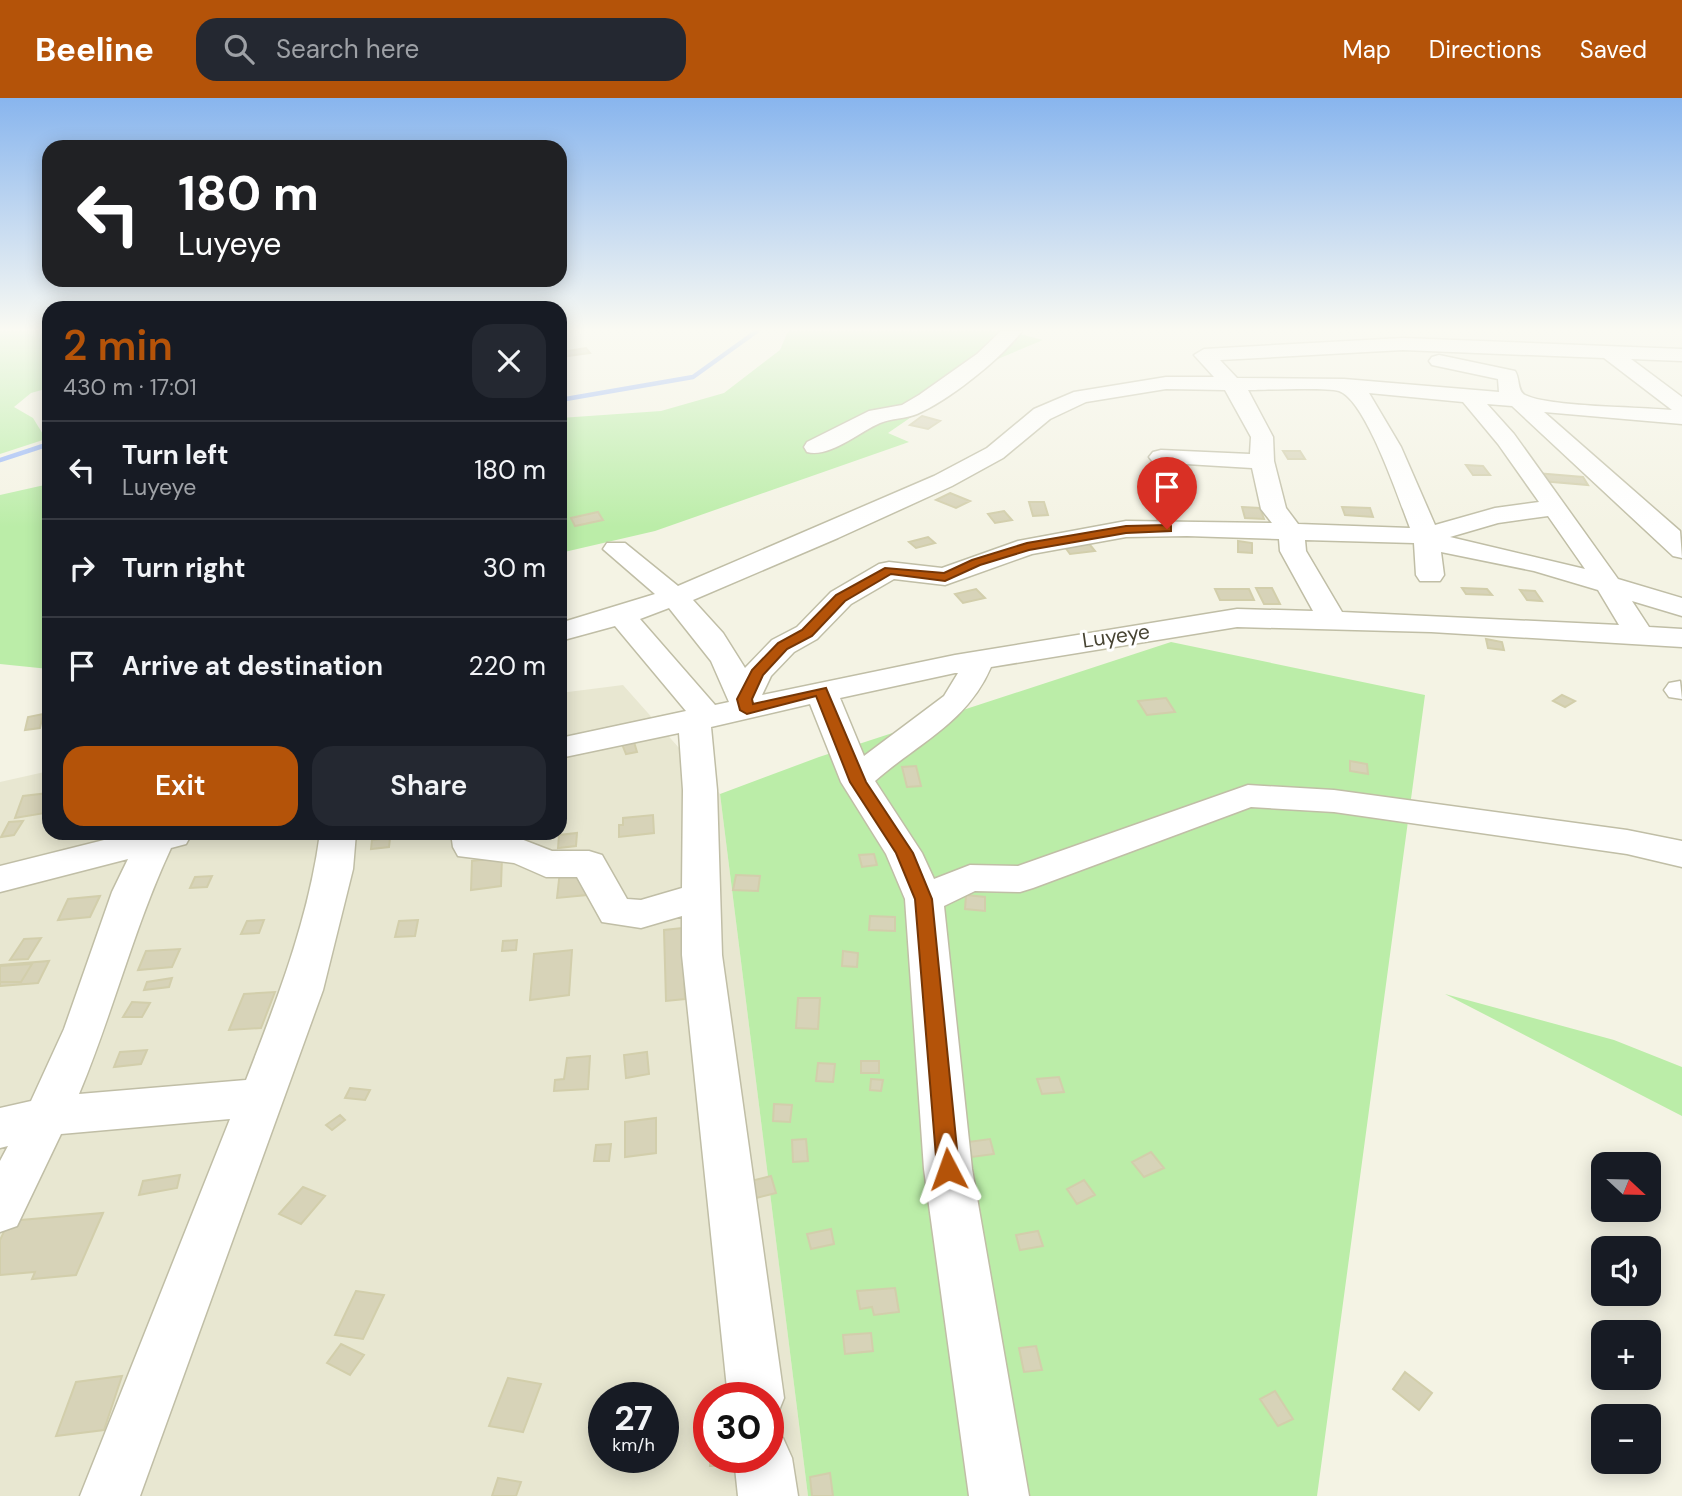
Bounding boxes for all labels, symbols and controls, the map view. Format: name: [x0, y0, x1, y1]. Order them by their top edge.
search box: [196, 18, 686, 81]
text: Beeline: [35, 28, 154, 71]
icon: search: [220, 30, 258, 68]
text: Search here: [276, 32, 419, 66]
text: Map: [1343, 34, 1391, 65]
text: Directions: [1429, 34, 1542, 65]
text: Saved: [1580, 34, 1647, 65]
text: 180 m: [178, 161, 319, 225]
icon: left: [63, 168, 154, 259]
text: Luyeye: [178, 223, 282, 265]
text: 2 min: [63, 318, 173, 373]
button: close: [472, 324, 546, 398]
text: 430 m · 17:01: [63, 372, 197, 402]
text: Turn left: [122, 438, 229, 472]
icon: left: [63, 451, 101, 489]
text: 180 m: [474, 453, 546, 487]
pin: [1137, 457, 1197, 529]
icon: arrive: [1148, 468, 1186, 506]
text: Luyeye: [122, 472, 196, 502]
icon: right: [63, 549, 101, 587]
text: Turn right: [122, 551, 246, 585]
text: 30 m: [483, 551, 546, 585]
street label: Luyeye: [1080, 617, 1152, 655]
icon: arrive: [63, 647, 101, 685]
text: Arrive at destination: [122, 649, 383, 683]
text: 220 m: [468, 649, 546, 683]
button: Exit: [63, 746, 298, 826]
button: Share: [312, 746, 546, 826]
position arrow: [911, 1132, 985, 1206]
north arrow: [1591, 1152, 1661, 1222]
map controls: [1591, 1152, 1661, 1474]
button: sound: [1591, 1236, 1661, 1306]
button: +: [1591, 1320, 1661, 1390]
speed limit sign: 30: [693, 1382, 784, 1473]
text: 27: [614, 1395, 653, 1441]
button: −: [1591, 1404, 1661, 1474]
text: km/h: [612, 1433, 655, 1457]

